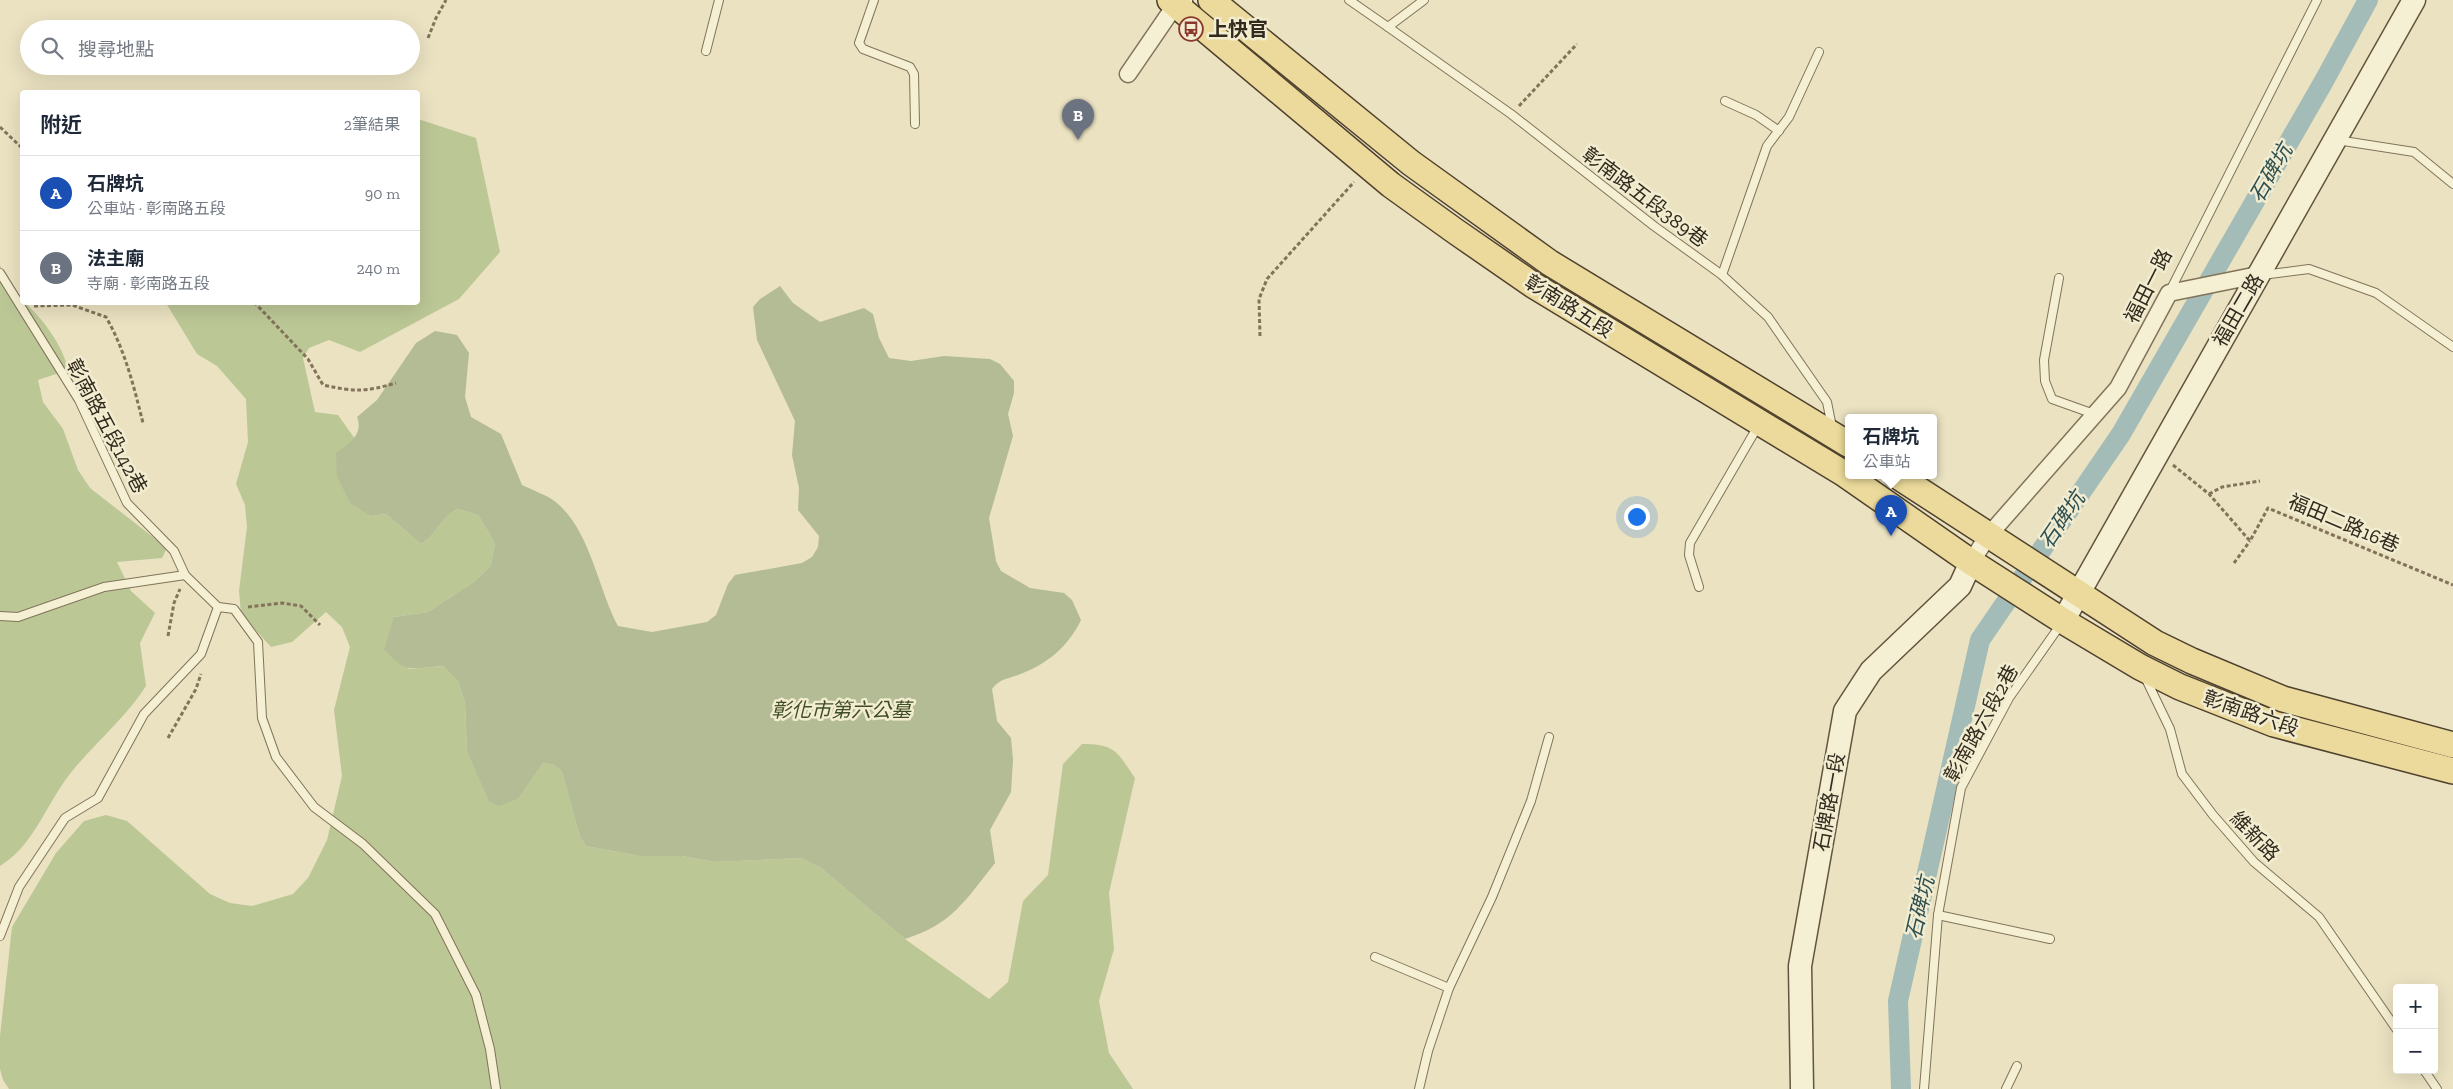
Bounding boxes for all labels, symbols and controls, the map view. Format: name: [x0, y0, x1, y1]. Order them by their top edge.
bus stop icon: 上快官: [1178, 16, 1204, 42]
place label: 上快官: [1208, 17, 1268, 41]
search box: [20, 20, 420, 75]
icon: search: [38, 34, 66, 62]
text: 搜尋地點: [78, 38, 154, 61]
pin: B: [1062, 99, 1094, 140]
text: 附近: [40, 112, 82, 137]
text: 2筆結果: [344, 115, 400, 134]
water label: 石碑坑: [2244, 137, 2299, 206]
street label: 彰南路五段389巷: [1577, 142, 1713, 252]
text: 石牌坑: [87, 172, 144, 195]
text: A: [51, 184, 62, 203]
text: 90 m: [365, 184, 400, 203]
text: 公車站 · 彰南路五段: [87, 199, 226, 218]
street label: 福田一路: [2119, 245, 2177, 327]
text: 法主廟: [87, 247, 144, 270]
text: B: [51, 259, 61, 278]
text: 240 m: [356, 259, 400, 278]
street label: 彰南路五段: [1520, 269, 1618, 343]
street label: 福田二路: [2208, 269, 2268, 351]
text: 寺廟 · 彰南路五段: [87, 274, 210, 293]
street label: 彰南路五段142巷: [61, 355, 153, 497]
popup: [1845, 414, 1937, 479]
text: 石牌坑: [1862, 425, 1920, 448]
text: 公車站: [1862, 452, 1911, 471]
water label: 石碑坑: [2034, 484, 2091, 553]
street label: 福田二路16巷: [2285, 489, 2403, 557]
pin: A: [1875, 495, 1907, 536]
your location: [1624, 504, 1650, 530]
street label: 彰南路六段2巷: [1939, 660, 2023, 786]
street label: 彰南路六段: [2200, 685, 2302, 741]
park label: 彰化市第六公墓: [771, 698, 914, 722]
street label: 石牌路一段: [1808, 751, 1850, 853]
street label: 維新路: [2226, 806, 2284, 866]
water label: 石碑坑: [1900, 871, 1939, 941]
map controls: [2393, 984, 2438, 1074]
button: +: [2393, 984, 2438, 1029]
button: −: [2393, 1029, 2438, 1074]

